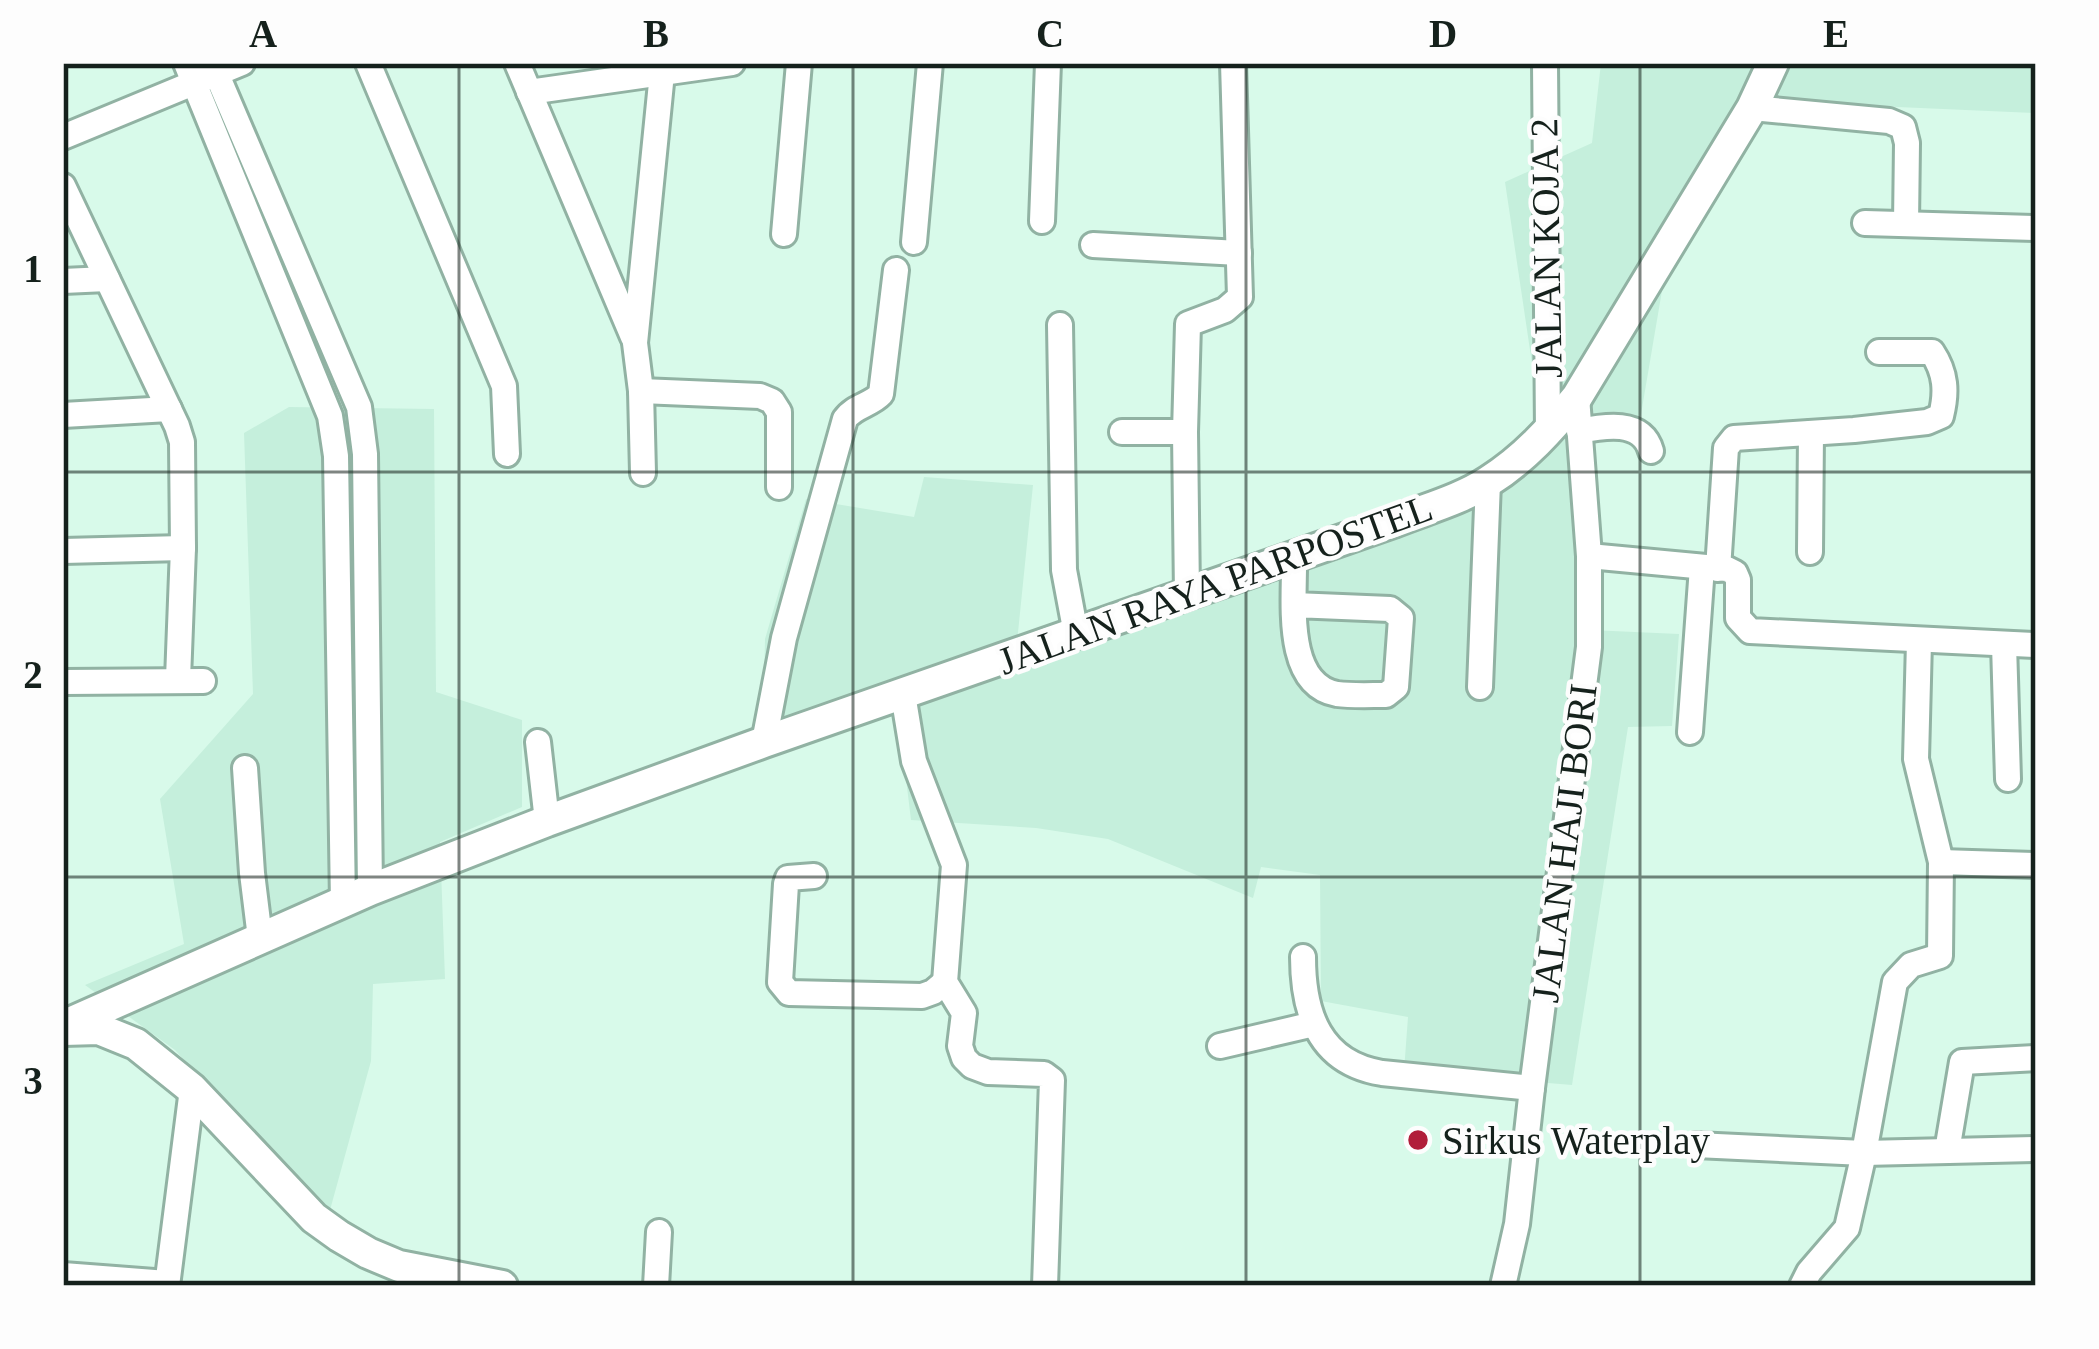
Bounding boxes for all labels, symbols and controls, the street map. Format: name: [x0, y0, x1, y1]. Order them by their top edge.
text: A: [249, 12, 277, 55]
text: B: [643, 12, 669, 55]
text: C: [1036, 12, 1064, 55]
text: D: [1429, 12, 1457, 55]
text: E: [1823, 12, 1849, 55]
street label: JALAN KOJA 2: [1522, 118, 1570, 378]
text: 1: [23, 247, 43, 290]
street label: JALAN RAYA PARPOSTEL: [992, 485, 1438, 683]
text: 2: [23, 653, 43, 696]
street label: JALAN HAJI BORI: [1523, 681, 1605, 1005]
text: 3: [23, 1059, 43, 1102]
place label: Sirkus Waterplay: [1442, 1119, 1711, 1163]
marker: Sirkus Waterplay: [1405, 1127, 1431, 1153]

